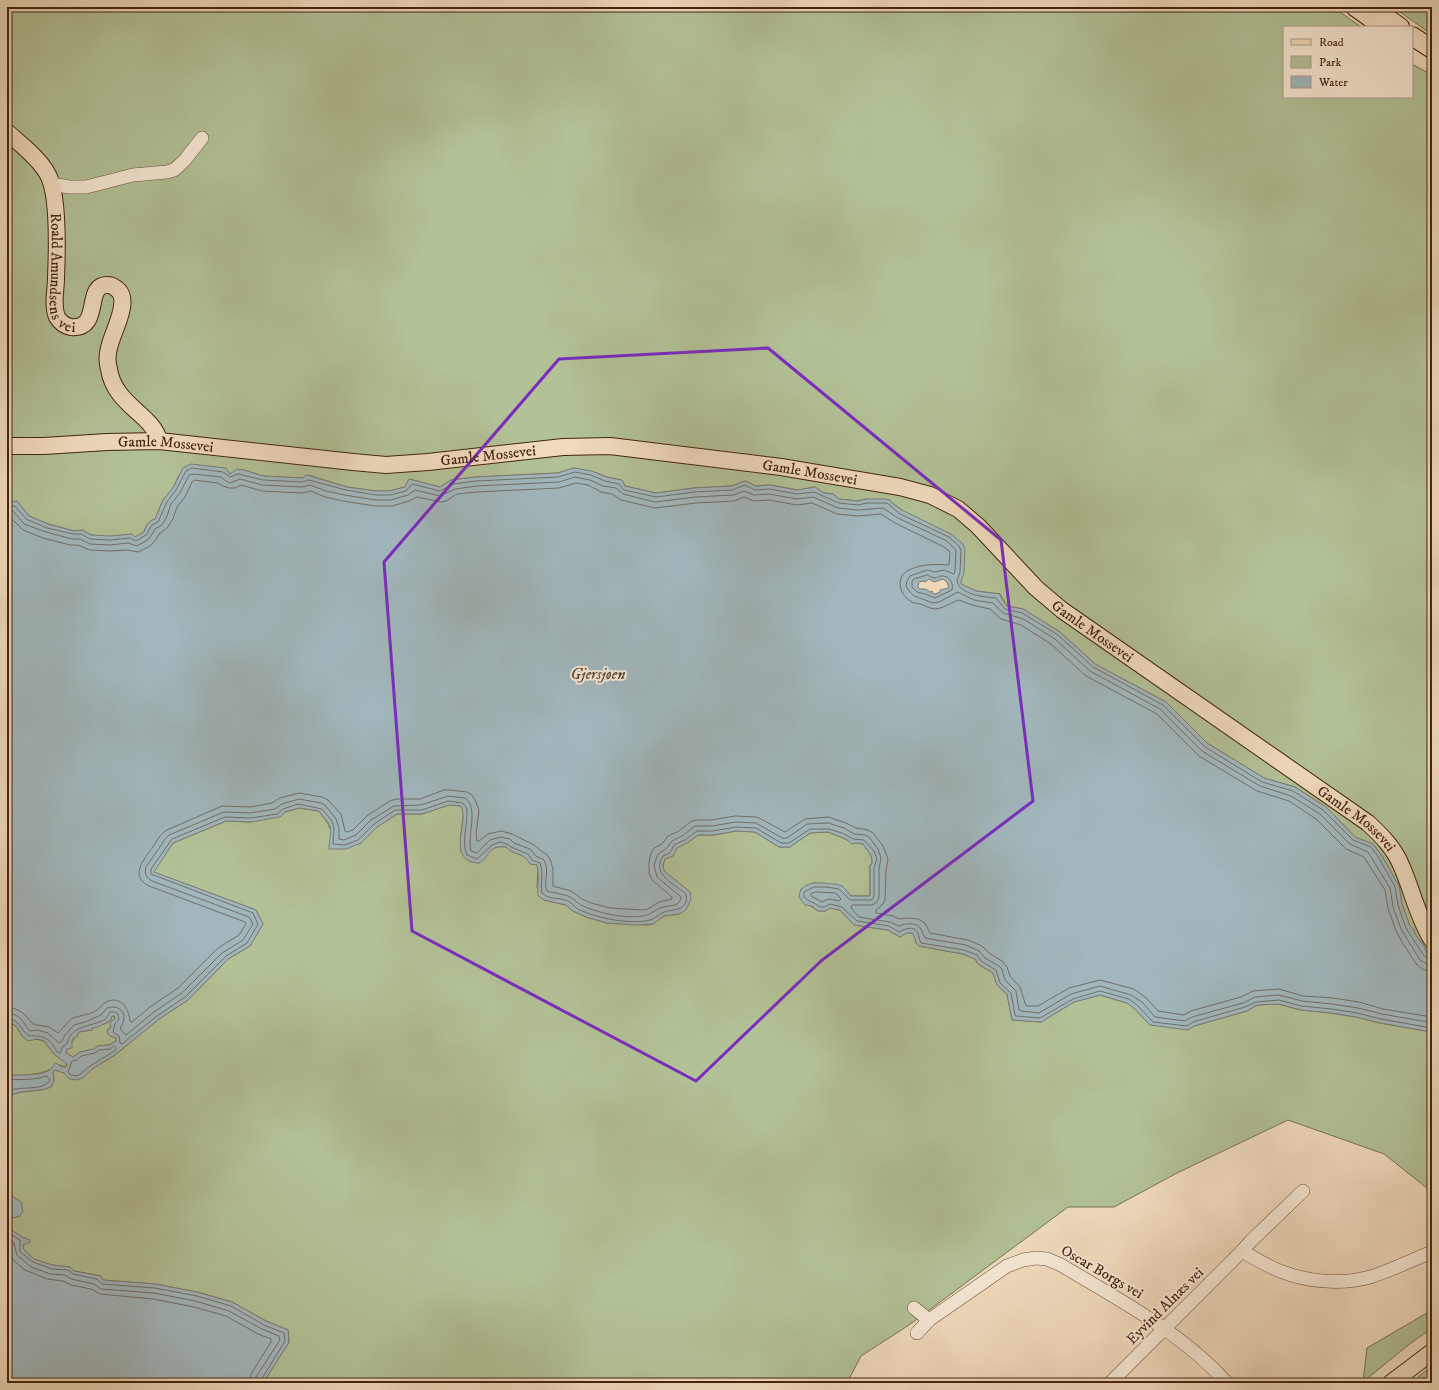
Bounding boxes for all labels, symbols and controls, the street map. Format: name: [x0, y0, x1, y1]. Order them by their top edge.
legend: [1283, 26, 1413, 98]
text: Road: [1319, 35, 1344, 50]
text: Park: [1319, 55, 1341, 70]
text: Water: [1318, 75, 1348, 90]
street label: Roald Amundsens vei: [45, 213, 76, 337]
street label: Gamle Mossevei: [118, 431, 215, 456]
street label: Gamle Mossevei: [439, 441, 537, 470]
street label: Gamle Mossevei: [761, 455, 859, 489]
street label: Gamle Mossevei: [1048, 596, 1137, 666]
water label: Gjersjøen: [571, 664, 625, 684]
street label: Gamle Mossevei: [1314, 781, 1400, 855]
street label: Oscar Borgs vei: [1058, 1241, 1147, 1303]
street label: Eyvind Alnæs vei: [1122, 1263, 1208, 1349]

